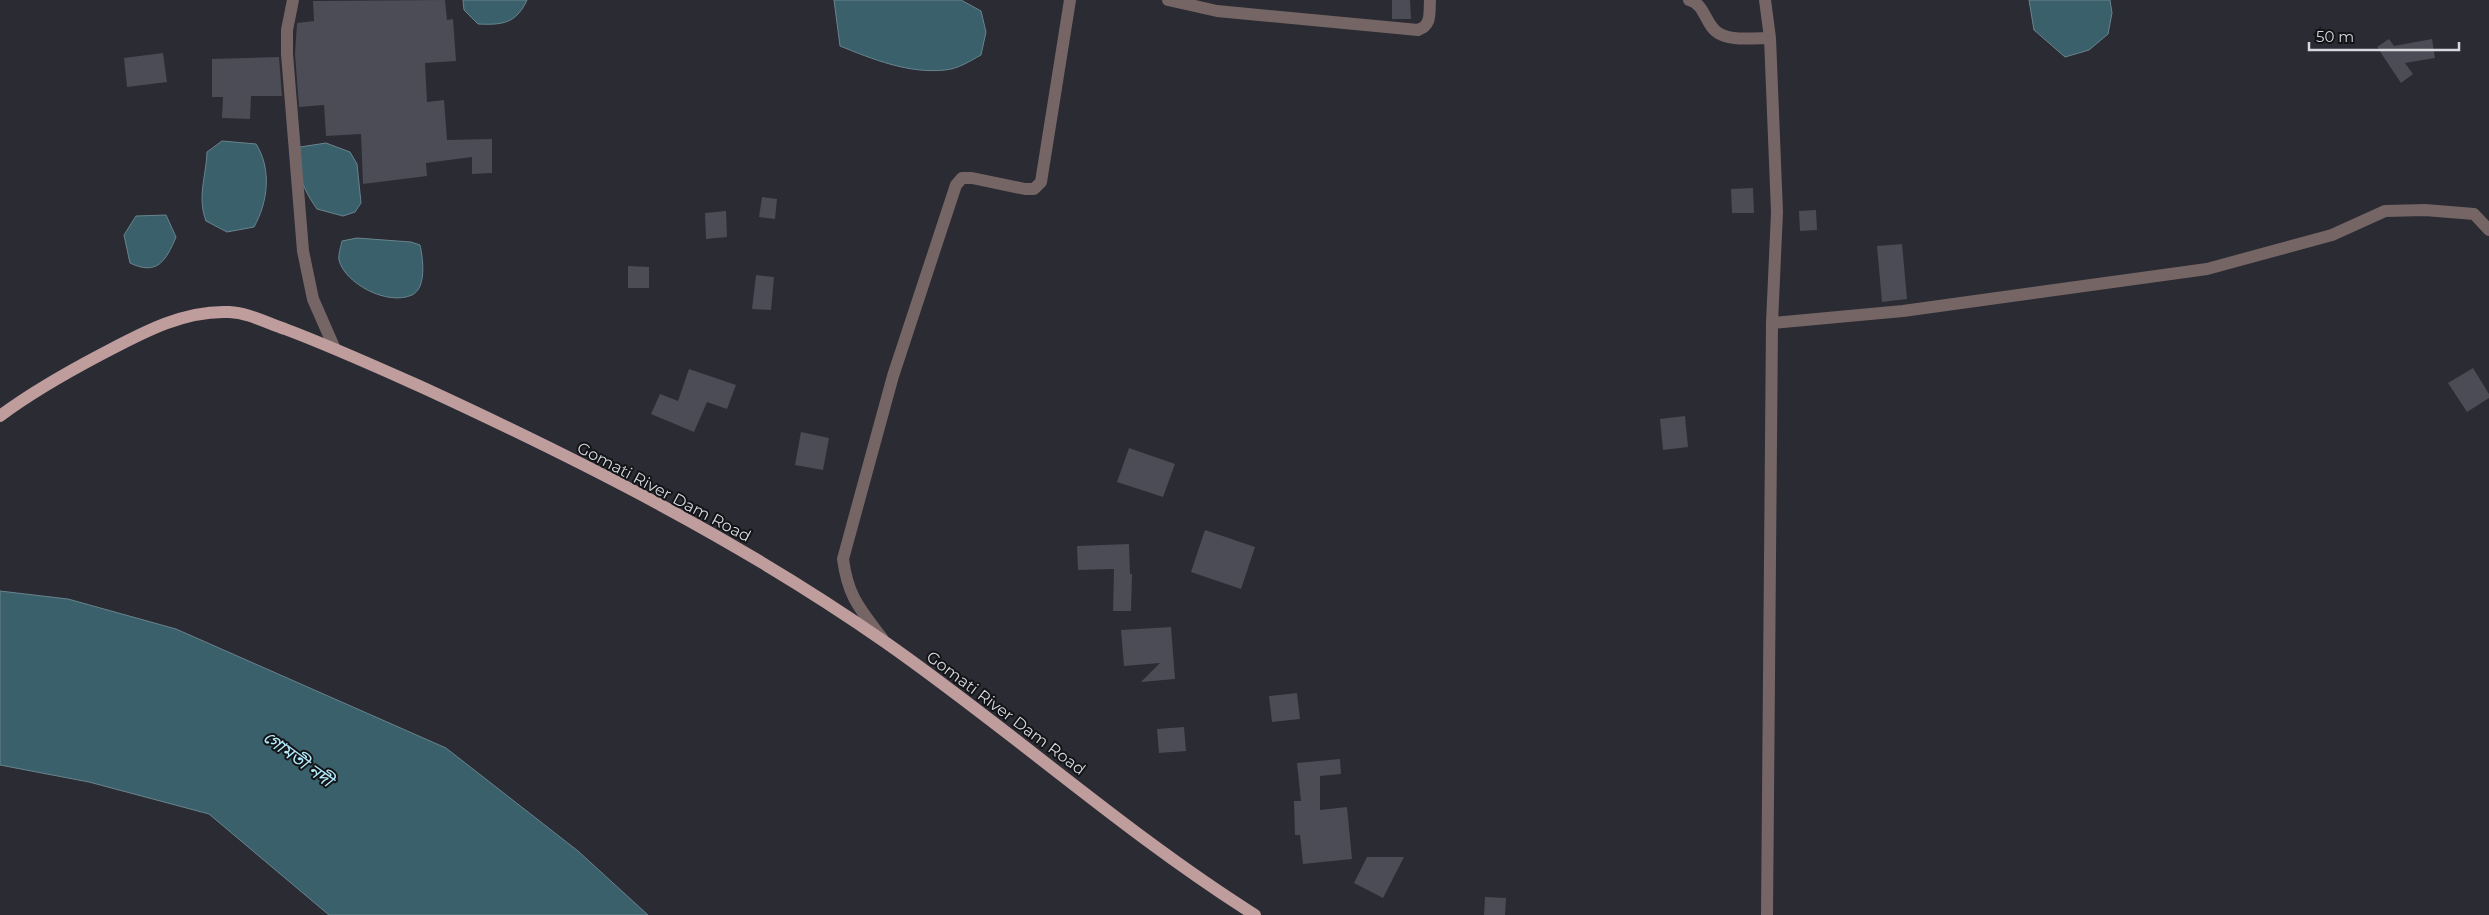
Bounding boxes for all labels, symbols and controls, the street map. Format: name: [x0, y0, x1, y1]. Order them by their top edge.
scale bar: [2309, 20, 2459, 52]
text: 50 m: [2316, 27, 2354, 46]
street label: Gomati River Dam Road: [574, 438, 754, 546]
street label: Gomati River Dam Road: [923, 647, 1089, 779]
water label: গোমতী নদী: [259, 726, 340, 794]

